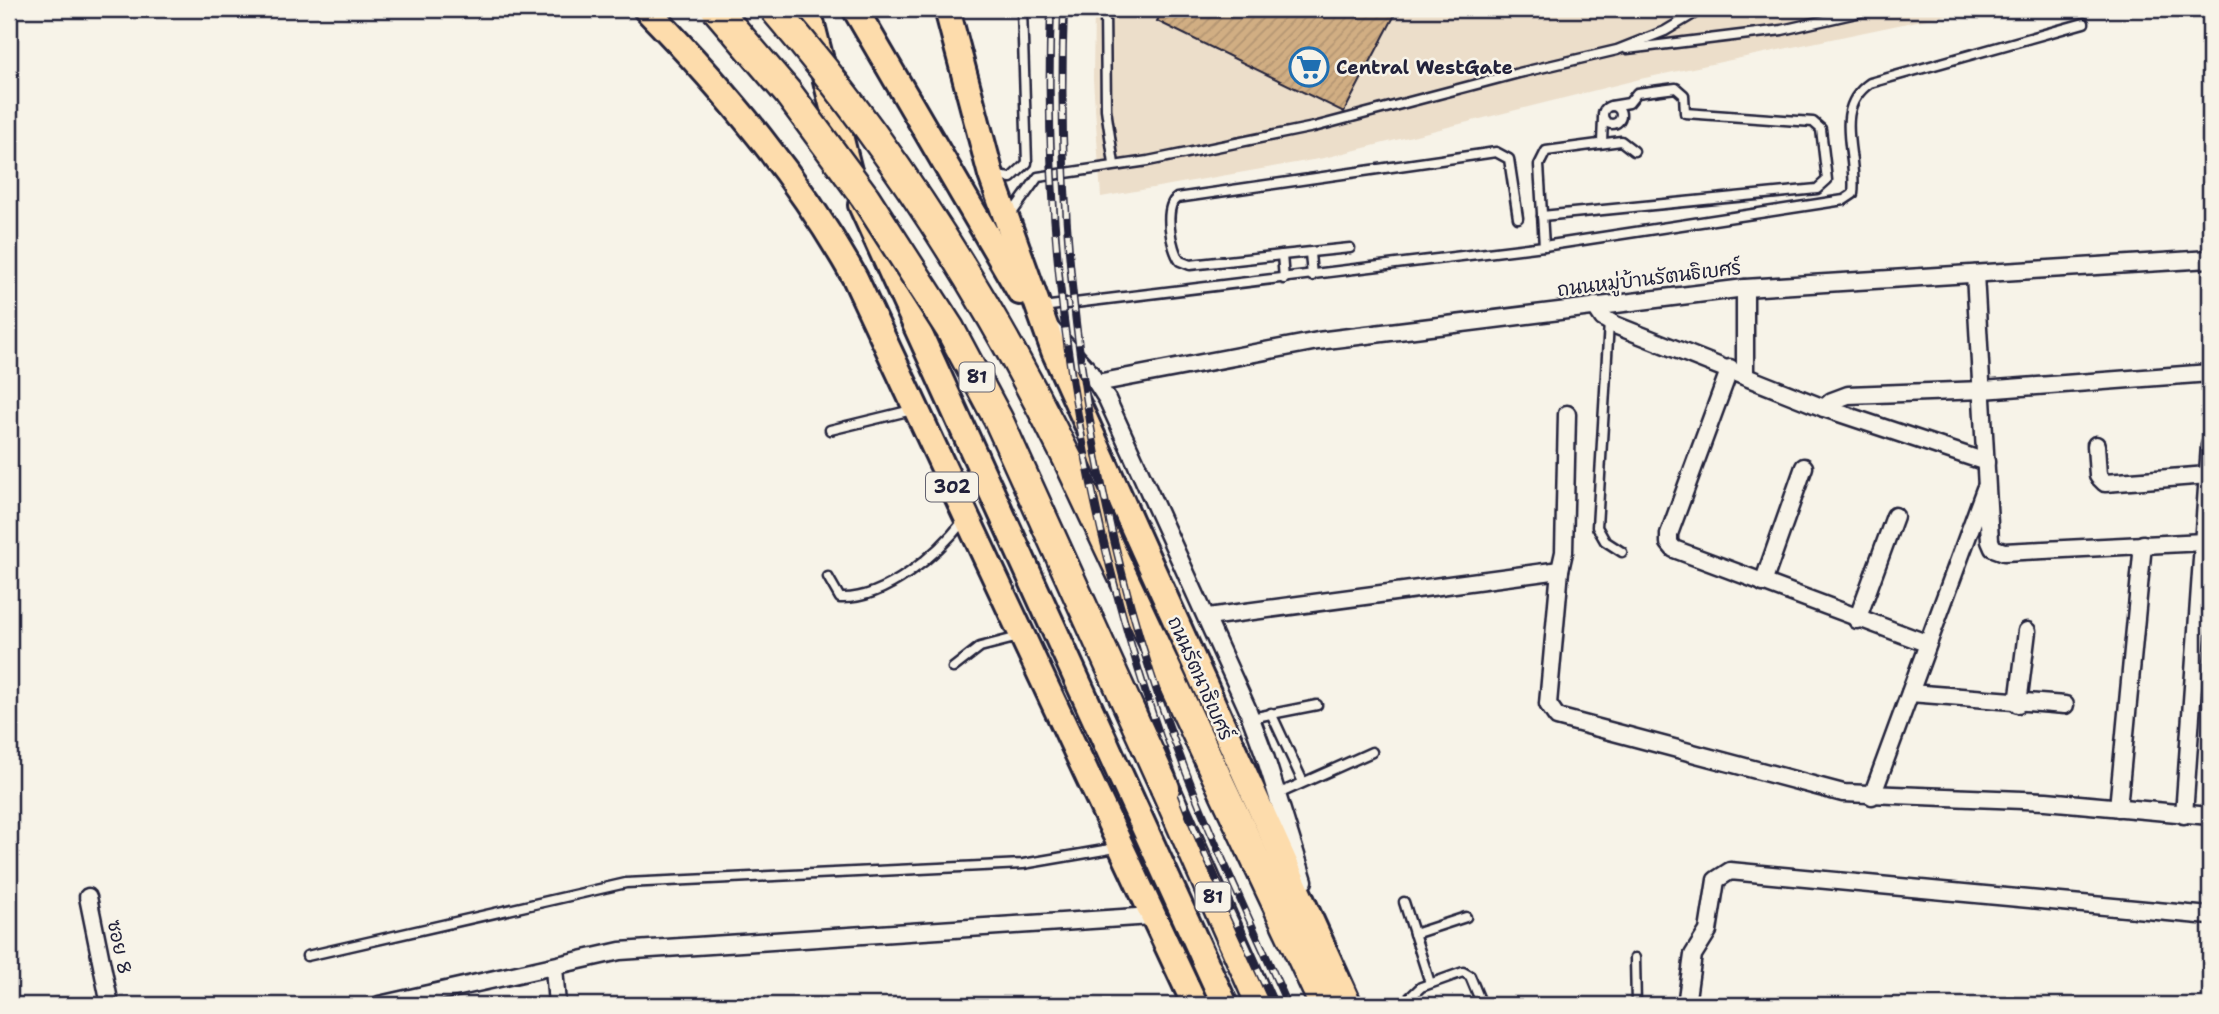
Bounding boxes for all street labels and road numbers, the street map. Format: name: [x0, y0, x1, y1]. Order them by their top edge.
street label: ถนนหมู่บ้านรัตนธิเบศร์: [1556, 255, 1744, 304]
road number: 81: [960, 362, 995, 391]
road number: 302: [926, 472, 978, 502]
street label: ถนนรัตนาธิเบศร์: [1162, 612, 1239, 745]
road number: 81: [1196, 882, 1230, 912]
street label: ซอย 8: [102, 918, 137, 977]

